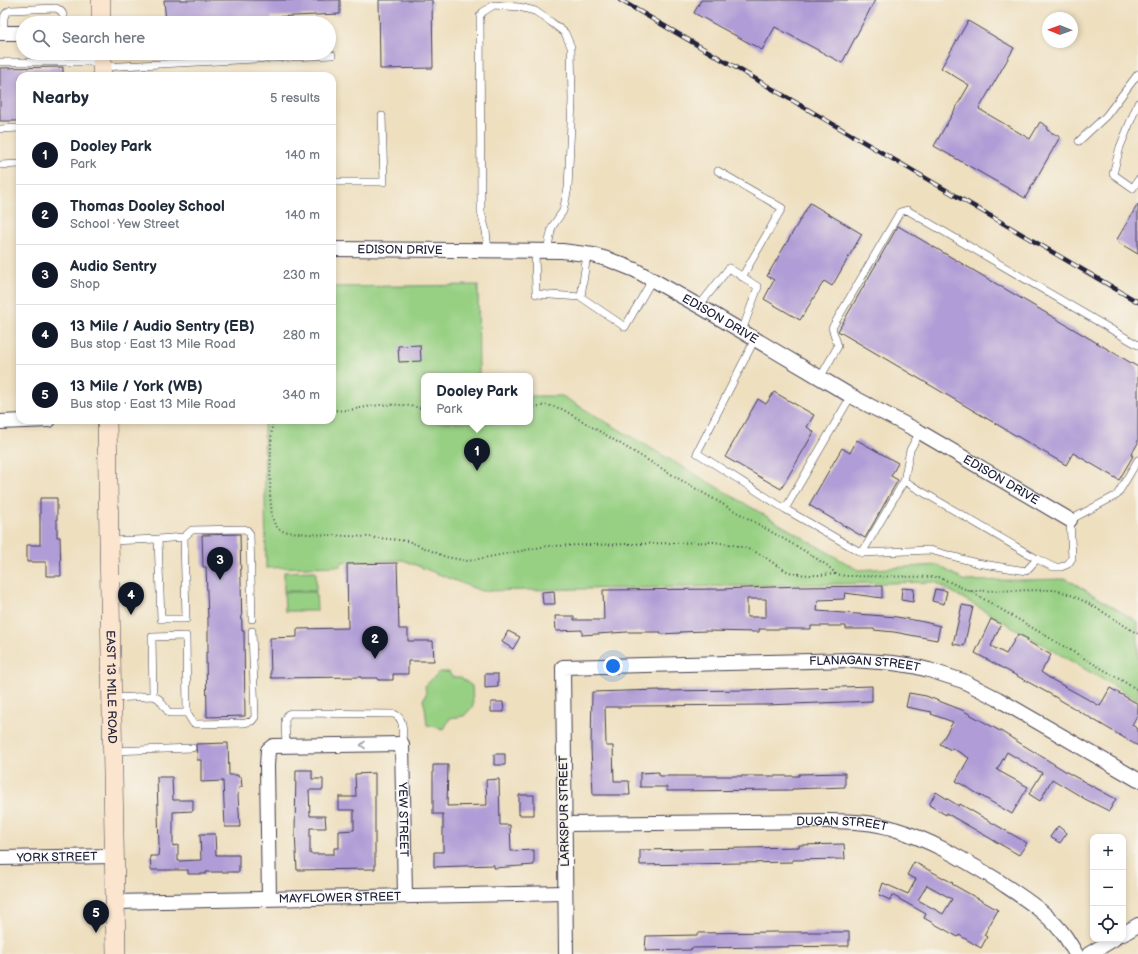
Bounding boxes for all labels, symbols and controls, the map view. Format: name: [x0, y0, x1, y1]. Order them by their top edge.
north arrow: [1042, 12, 1078, 48]
search box: [16, 16, 336, 60]
icon: search: [30, 27, 52, 49]
text: Search here: [62, 29, 145, 48]
text: Nearby: [32, 88, 89, 108]
text: 5 results: [270, 90, 320, 106]
text: Dooley Park: [70, 137, 152, 156]
text: 1: [42, 147, 48, 163]
text: 140 m: [285, 147, 320, 163]
text: Park: [70, 156, 96, 172]
text: Thomas Dooley School: [70, 197, 225, 216]
text: 2: [41, 207, 49, 223]
text: 140 m: [285, 207, 320, 223]
text: School · Yew Street: [70, 216, 179, 232]
street label: EDISON DRIVE: [357, 242, 443, 258]
text: Audio Sentry: [70, 257, 157, 276]
text: 3: [41, 267, 49, 283]
text: 230 m: [283, 267, 320, 283]
text: Shop: [70, 276, 100, 292]
street label: EDISON DRIVE: [679, 291, 761, 347]
text: 13 Mile / Audio Sentry (EB): [70, 317, 255, 336]
text: 4: [41, 327, 49, 343]
text: 280 m: [283, 327, 320, 343]
text: Bus stop · East 13 Mile Road: [70, 336, 236, 352]
popup: [421, 373, 533, 425]
text: 13 Mile / York (WB): [70, 377, 203, 396]
text: Dooley Park: [436, 382, 518, 401]
text: 5: [41, 387, 49, 403]
text: 340 m: [282, 387, 320, 403]
text: Bus stop · East 13 Mile Road: [70, 396, 236, 412]
text: Park: [436, 401, 462, 417]
pin: 1: [464, 438, 490, 471]
street label: EDISON DRIVE: [960, 452, 1042, 508]
pin: 3: [207, 547, 233, 580]
pin: 4: [118, 582, 144, 615]
pin: 2: [362, 626, 388, 659]
street label: EAST 13 MILE ROAD: [103, 630, 119, 744]
street label: FLANAGAN STREET: [809, 653, 923, 676]
your location: [603, 656, 623, 676]
one-way arrow: [360, 741, 366, 749]
street label: LARKSPUR STREET: [556, 754, 573, 867]
street label: YEW STREET: [395, 781, 411, 858]
street label: DUGAN STREET: [796, 814, 890, 835]
map controls: [1090, 834, 1126, 942]
button: +: [1090, 834, 1126, 870]
street label: YORK STREET: [15, 849, 98, 866]
button: −: [1090, 870, 1126, 906]
street label: MAYFLOWER STREET: [279, 889, 402, 907]
pin: 5: [83, 900, 109, 933]
button: locate: [1090, 906, 1126, 942]

